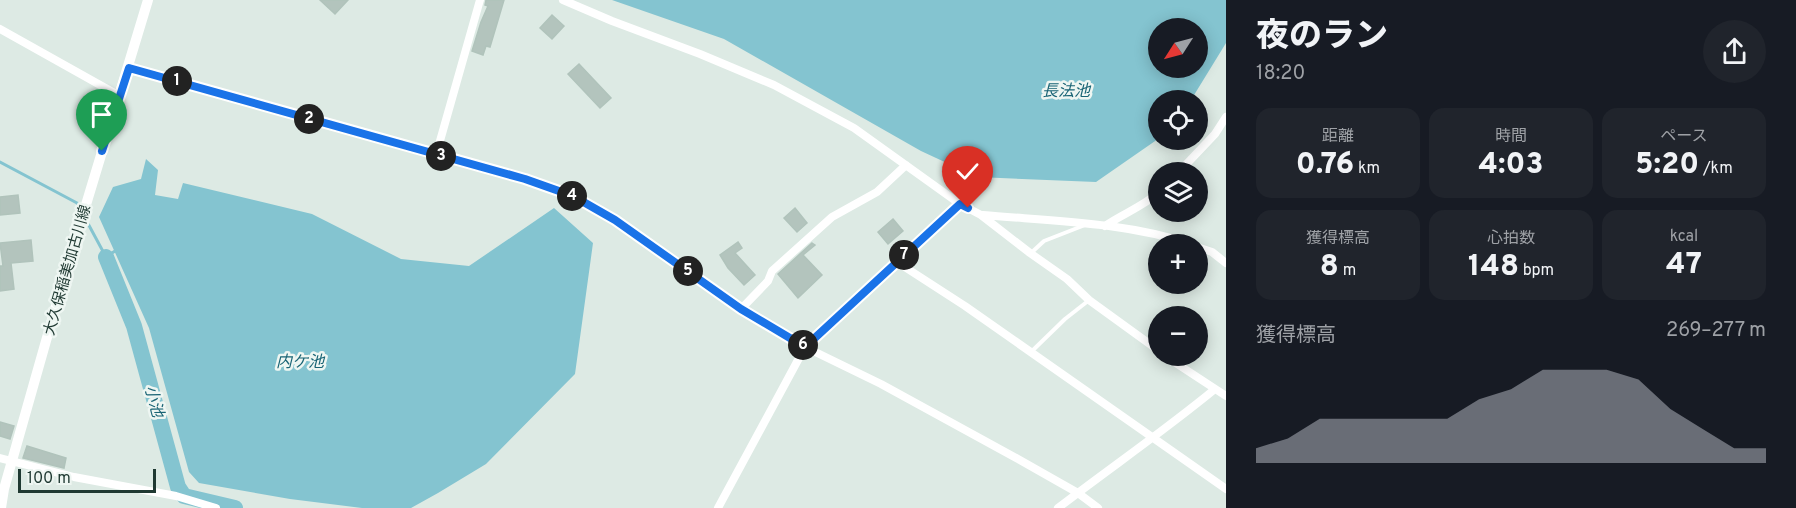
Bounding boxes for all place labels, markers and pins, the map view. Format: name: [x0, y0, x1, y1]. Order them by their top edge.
pin: 1: [162, 66, 192, 96]
pin: [76, 89, 127, 151]
pin: 2: [294, 104, 324, 134]
pin: 3: [426, 141, 456, 171]
pin: [942, 146, 993, 208]
pin: 4: [557, 181, 587, 211]
pin: 7: [889, 240, 919, 270]
pin: 5: [673, 256, 703, 286]
pin: 6: [788, 330, 818, 360]

